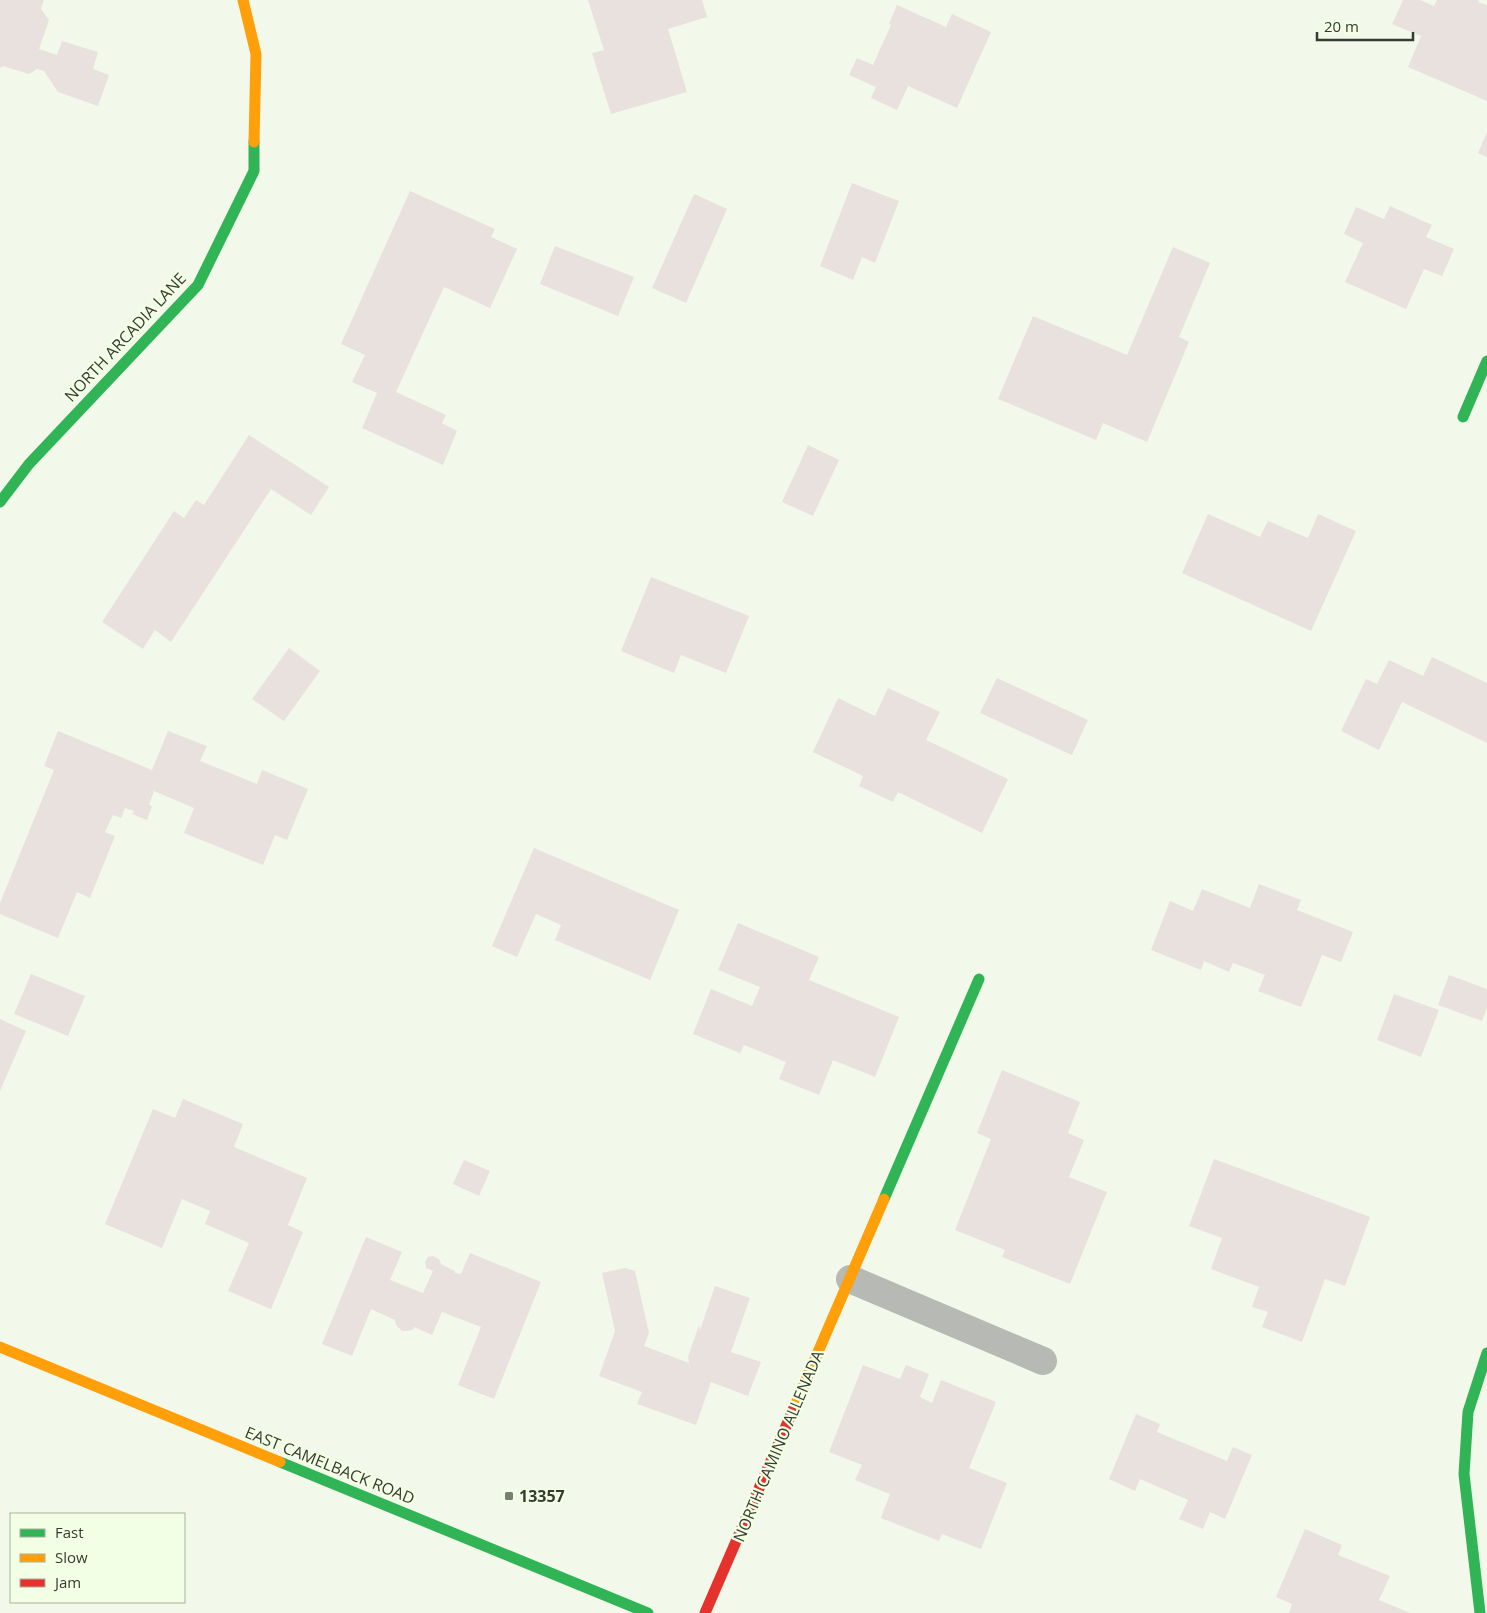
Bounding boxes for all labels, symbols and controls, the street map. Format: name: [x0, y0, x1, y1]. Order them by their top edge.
scale bar: [1317, 10, 1413, 42]
text: 20 m: [1324, 16, 1359, 36]
street label: NORTH ARCADIA LANE: [59, 268, 191, 406]
street label: NORTH CAMINO ALLENADA: [728, 1346, 829, 1545]
street label: EAST CAMELBACK ROAD: [242, 1421, 418, 1509]
place label: 13357: [519, 1485, 565, 1507]
marker: 13357: [503, 1490, 515, 1502]
legend: [10, 1513, 185, 1603]
text: Fast: [55, 1522, 84, 1542]
text: Slow: [55, 1547, 88, 1567]
text: Jam: [53, 1572, 81, 1592]

